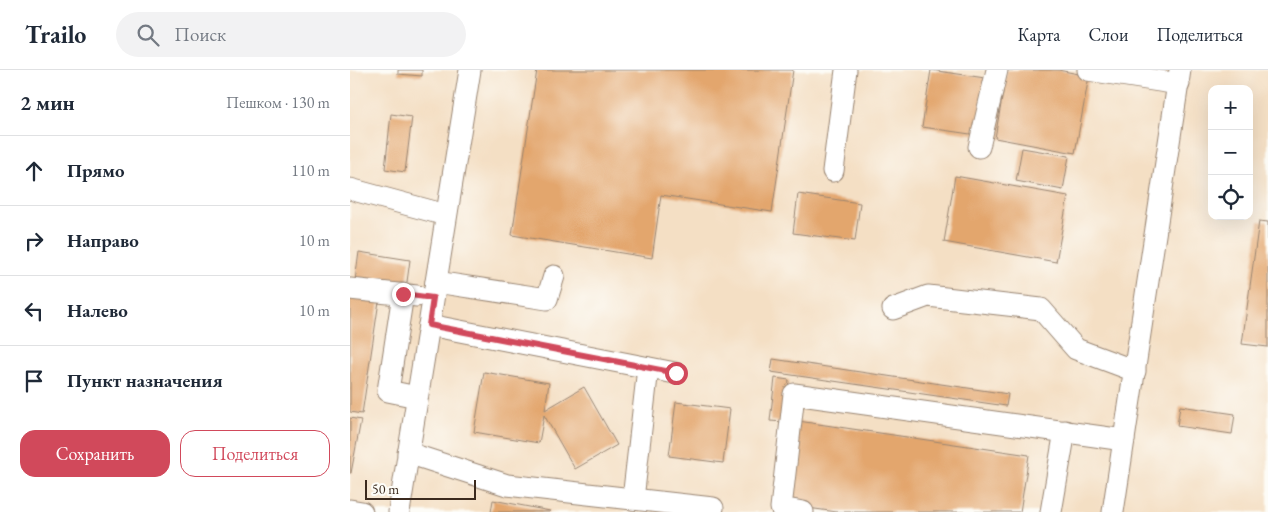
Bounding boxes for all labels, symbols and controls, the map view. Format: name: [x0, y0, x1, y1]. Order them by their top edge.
search box: [116, 12, 466, 57]
text: Trailo: [25, 19, 86, 50]
icon: search: [134, 21, 162, 49]
text: Поиск: [174, 22, 226, 47]
text: Карта: [1018, 23, 1061, 46]
text: Слои: [1089, 23, 1128, 46]
text: Поделиться: [1156, 23, 1243, 46]
map controls: [1208, 85, 1253, 220]
button: +: [1208, 85, 1253, 130]
text: 2 мин: [20, 89, 75, 116]
text: Пешком · 130 m: [226, 92, 330, 113]
button: −: [1208, 130, 1253, 175]
icon: ahead: [20, 157, 48, 185]
text: Прямо: [67, 158, 125, 183]
text: 110 m: [291, 160, 330, 181]
button: locate: [1208, 175, 1253, 220]
icon: right: [20, 227, 48, 255]
text: Направо: [67, 228, 139, 253]
text: 10 m: [299, 230, 330, 251]
route end: [392, 283, 415, 306]
icon: left: [20, 297, 48, 325]
text: Налево: [67, 298, 128, 323]
text: 10 m: [299, 300, 330, 321]
route start: [665, 362, 688, 385]
icon: arrive: [20, 367, 48, 395]
text: Пункт назначения: [67, 368, 223, 393]
button: Сохранить: [20, 430, 170, 477]
button: Поделиться: [180, 430, 330, 477]
scale bar: [365, 477, 476, 500]
text: 50 m: [372, 480, 399, 498]

